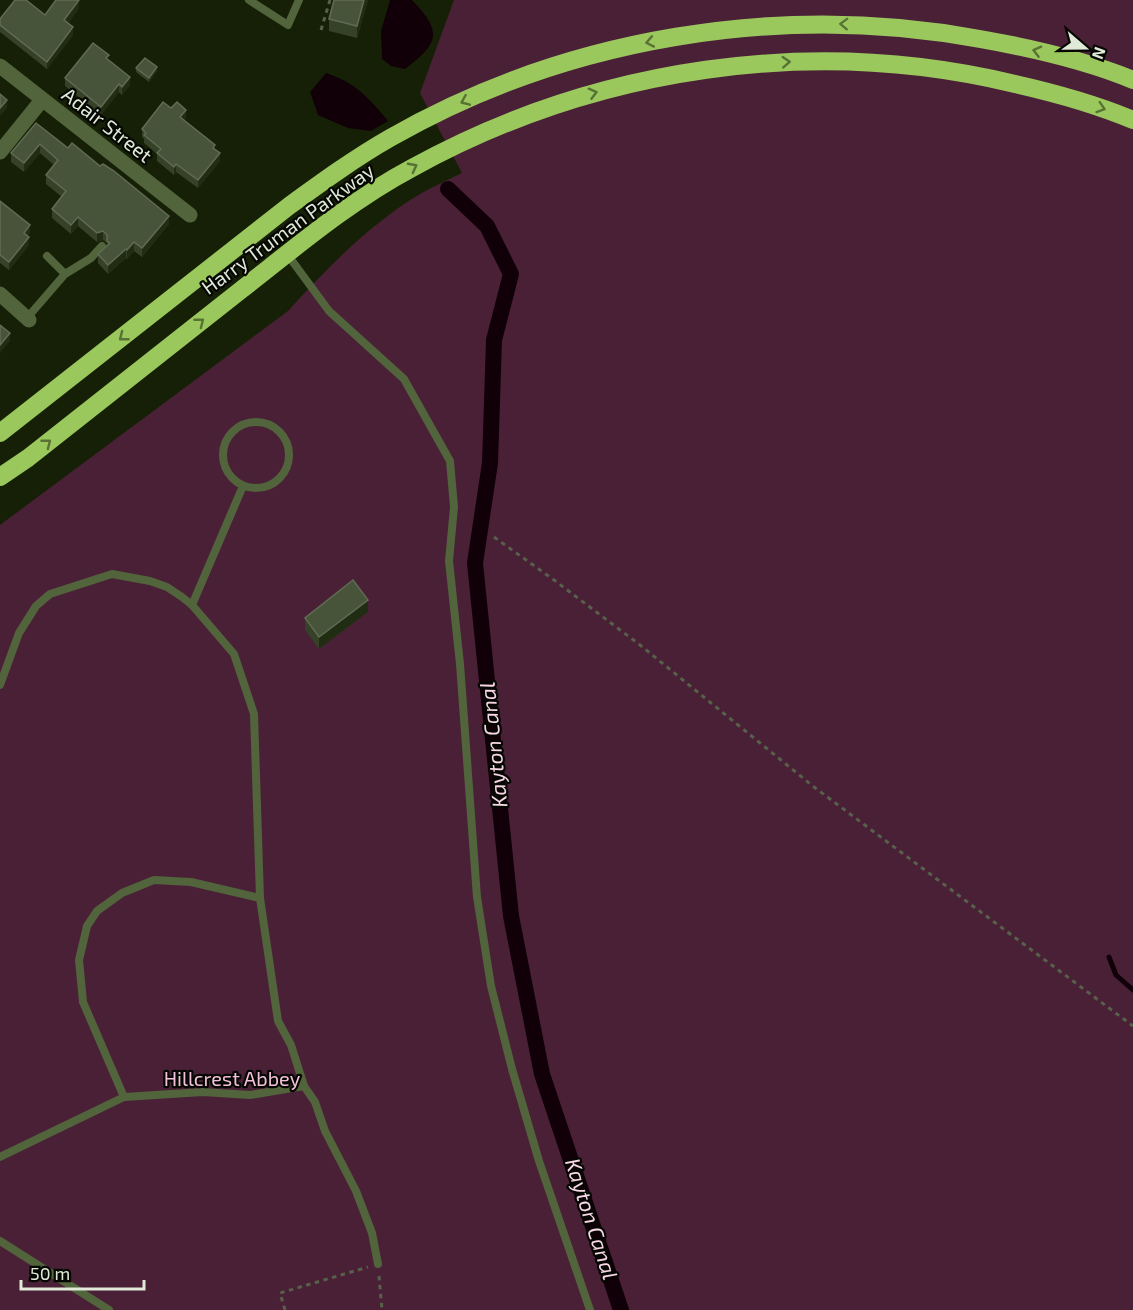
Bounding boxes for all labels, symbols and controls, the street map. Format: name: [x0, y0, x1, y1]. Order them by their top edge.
one-way arrow: [840, 18, 849, 31]
north arrow: [1055, 18, 1115, 78]
one-way arrow: [646, 35, 656, 48]
text: N: [1089, 45, 1110, 62]
one-way arrow: [1032, 46, 1042, 59]
one-way arrow: [781, 56, 790, 69]
street label: Adair Street: [58, 82, 158, 167]
one-way arrow: [588, 88, 598, 101]
one-way arrow: [460, 94, 471, 106]
one-way arrow: [1095, 101, 1106, 113]
street label: Harry Truman Parkway: [197, 157, 379, 299]
one-way arrow: [407, 163, 418, 174]
one-way arrow: [194, 318, 205, 329]
one-way arrow: [118, 329, 129, 340]
one-way arrow: [40, 439, 51, 450]
water label: Kayton Canal: [473, 681, 513, 809]
park label: Hillcrest Abbey: [164, 1066, 301, 1090]
water label: Kayton Canal: [560, 1155, 624, 1283]
scale bar: [21, 1253, 144, 1291]
text: 50 m: [30, 1262, 70, 1284]

